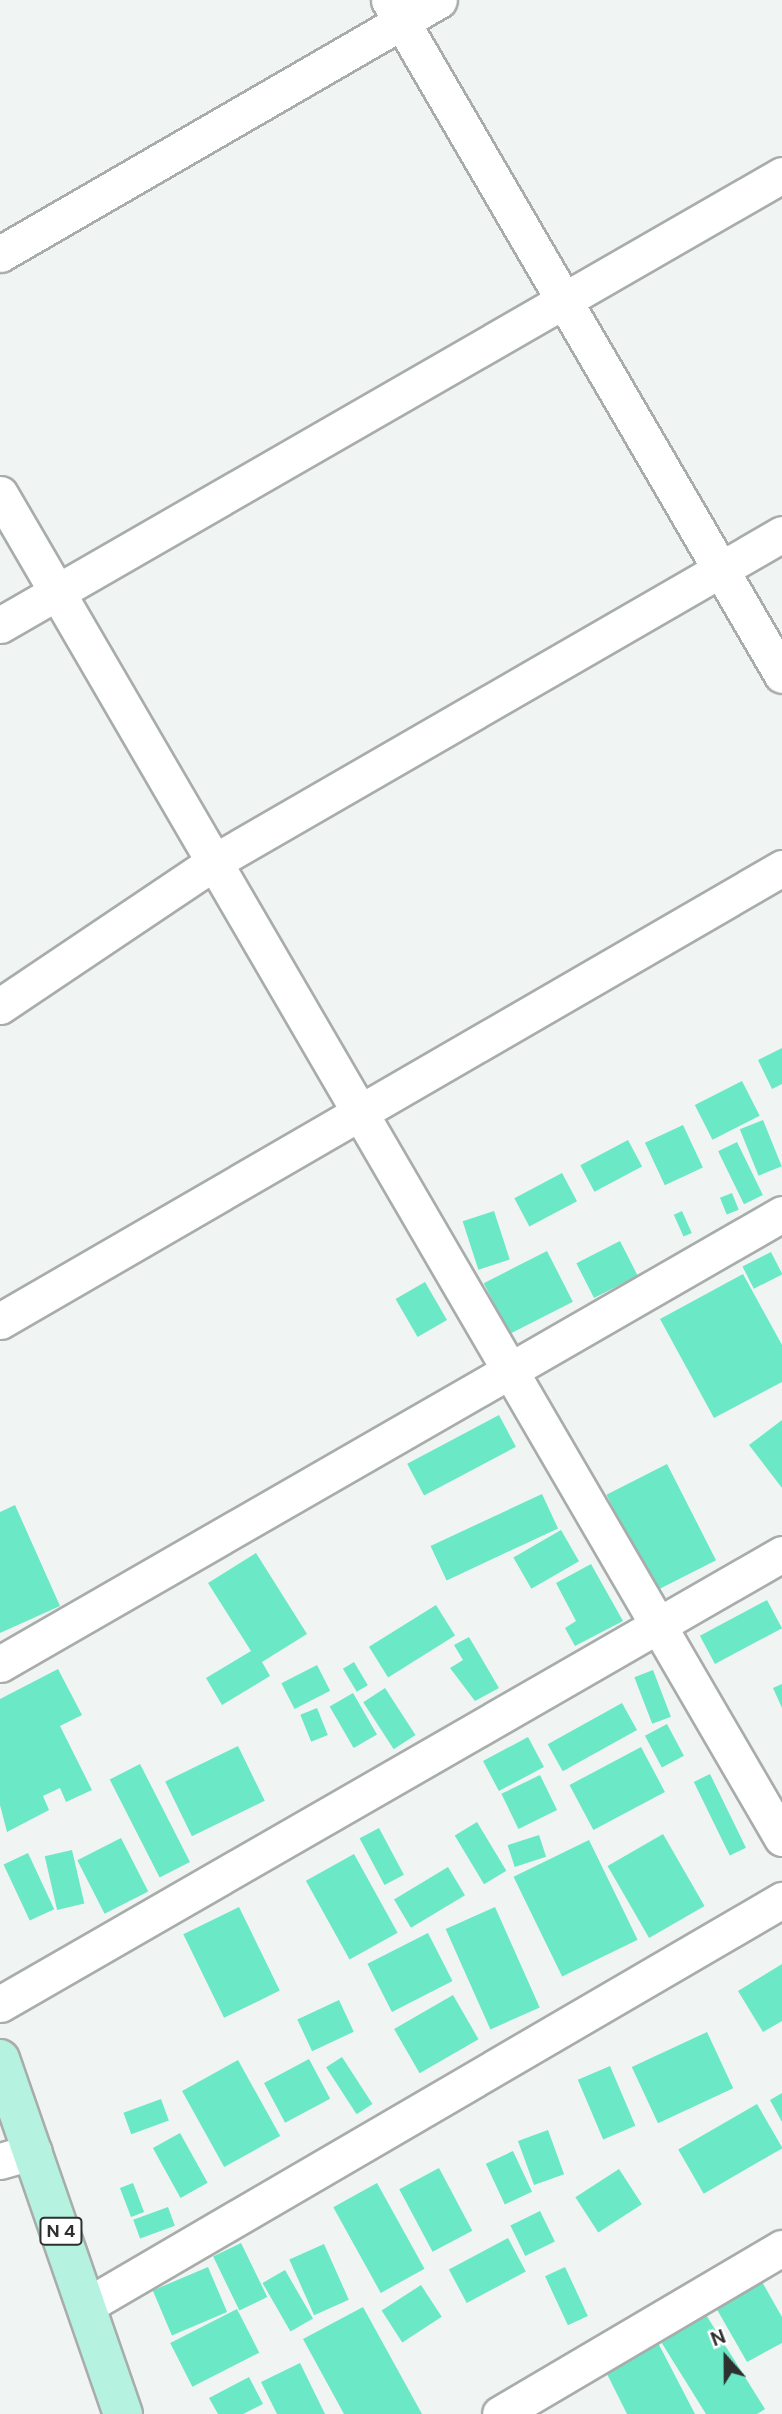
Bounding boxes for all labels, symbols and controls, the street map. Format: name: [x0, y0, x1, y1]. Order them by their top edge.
road number: N 4: [38, 2216, 84, 2246]
north arrow: [691, 2323, 761, 2393]
text: N: [707, 2324, 729, 2352]

